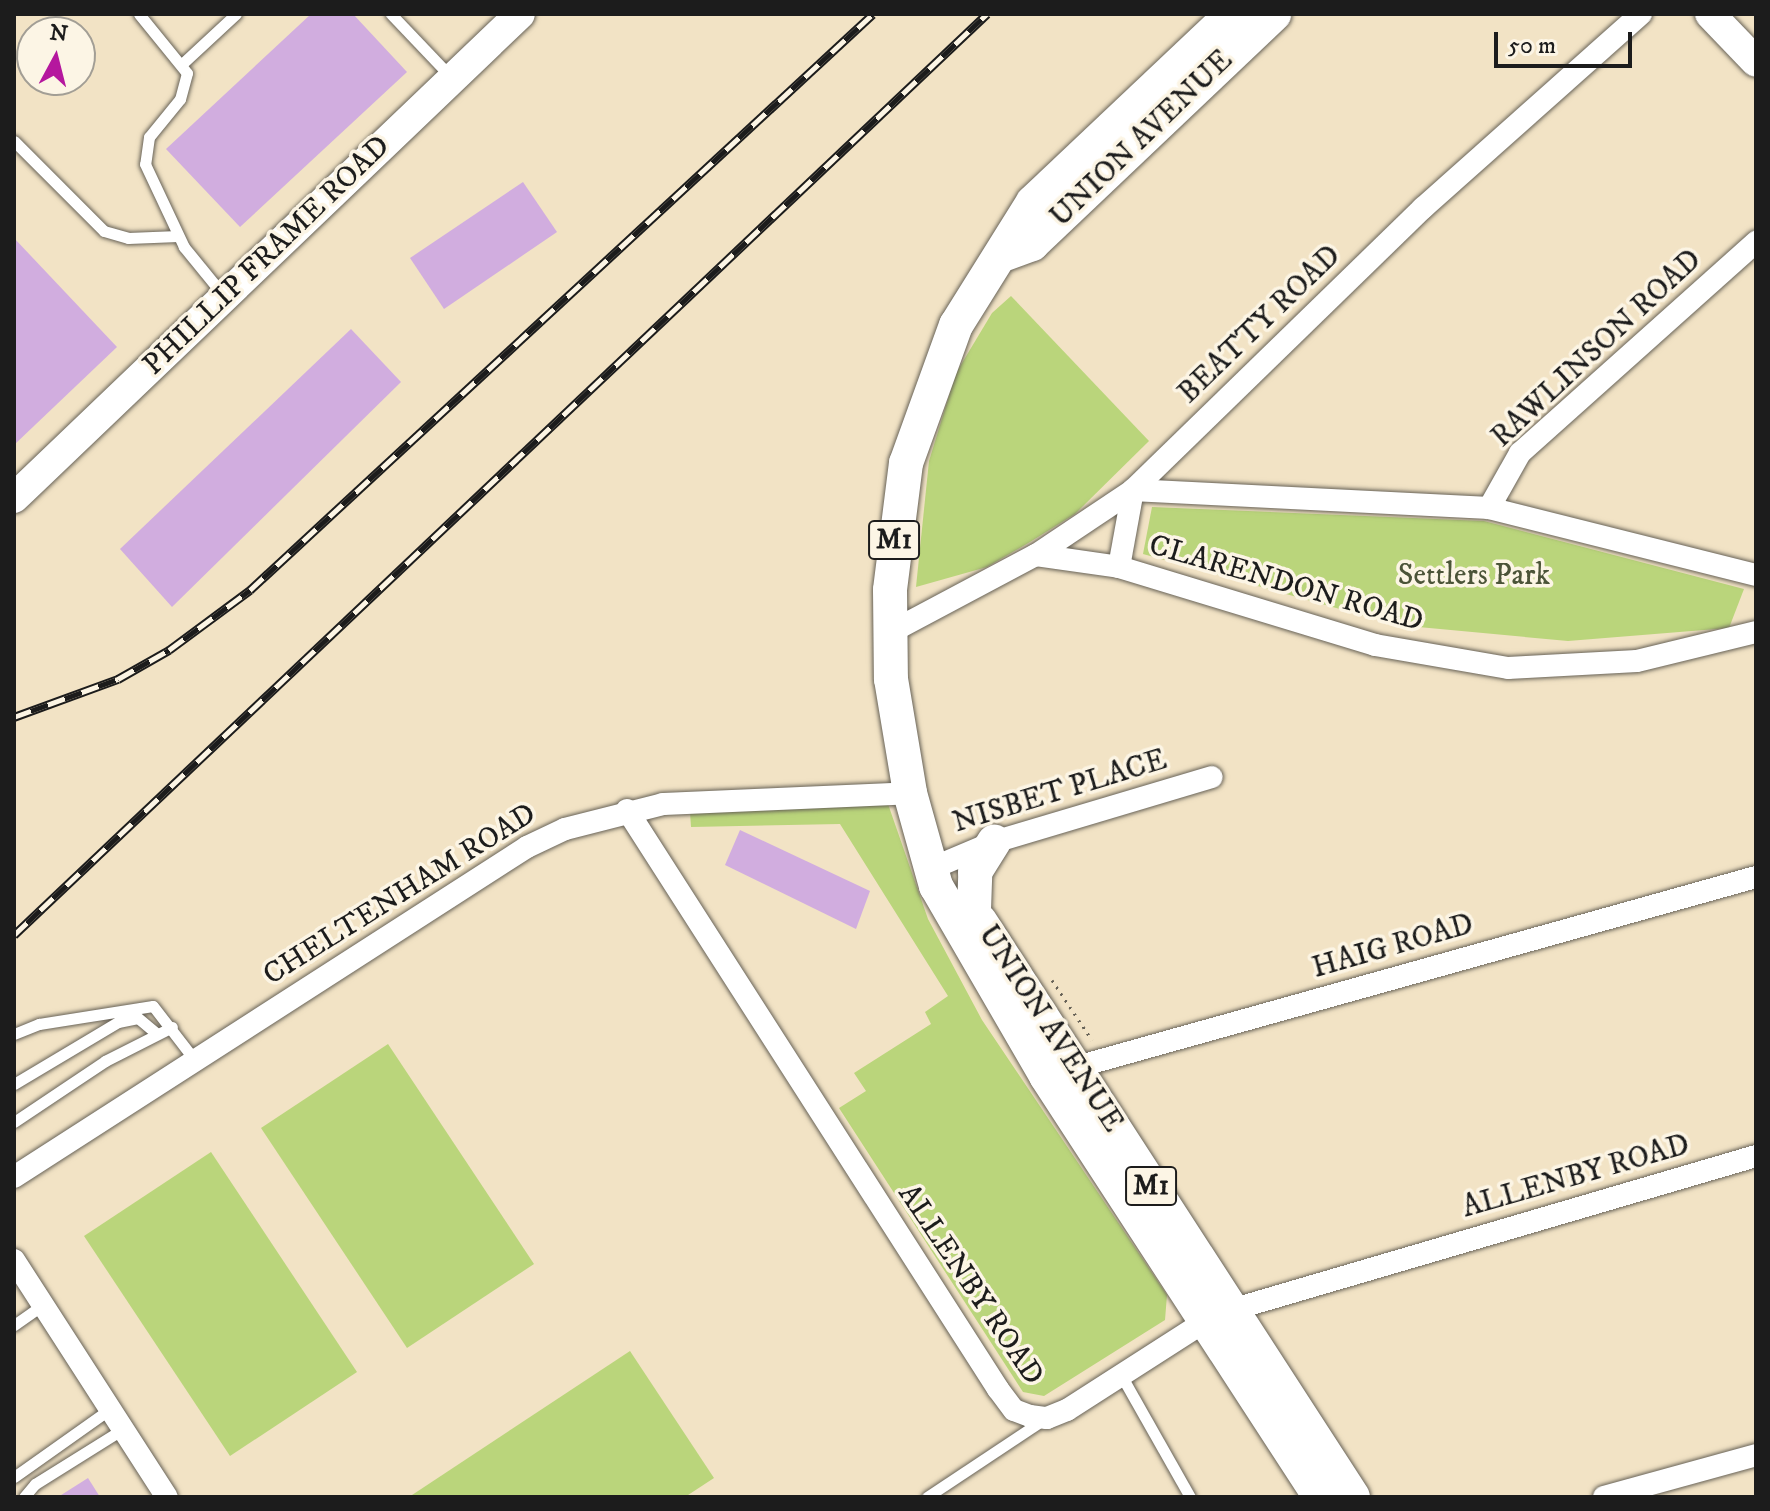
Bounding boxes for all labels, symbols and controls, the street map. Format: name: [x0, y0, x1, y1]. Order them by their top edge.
north arrow: [16, 16, 96, 96]
scale bar: [1498, 16, 1636, 66]
text: N: [48, 19, 69, 48]
text: 50 m: [1508, 31, 1556, 61]
street label: UNION AVENUE: [1043, 43, 1241, 235]
street label: PHILLIP FRAME ROAD: [136, 129, 398, 383]
street label: BEATTY ROAD: [1171, 238, 1349, 412]
street label: RAWLINSON ROAD: [1485, 242, 1709, 456]
road number: M1: [868, 516, 920, 564]
street label: CLARENDON ROAD: [1145, 528, 1427, 640]
park label: Settlers Park: [1398, 558, 1550, 594]
street label: NISBET PLACE: [949, 742, 1171, 842]
street label: CHELTENHAM ROAD: [257, 796, 543, 994]
street label: HAIG ROAD: [1308, 907, 1478, 987]
street label: UNION AVENUE: [970, 919, 1130, 1139]
street label: ALLENBY ROAD: [1458, 1127, 1694, 1227]
road number: M1: [1125, 1162, 1177, 1210]
street label: ALLENBY ROAD: [890, 1178, 1050, 1392]

